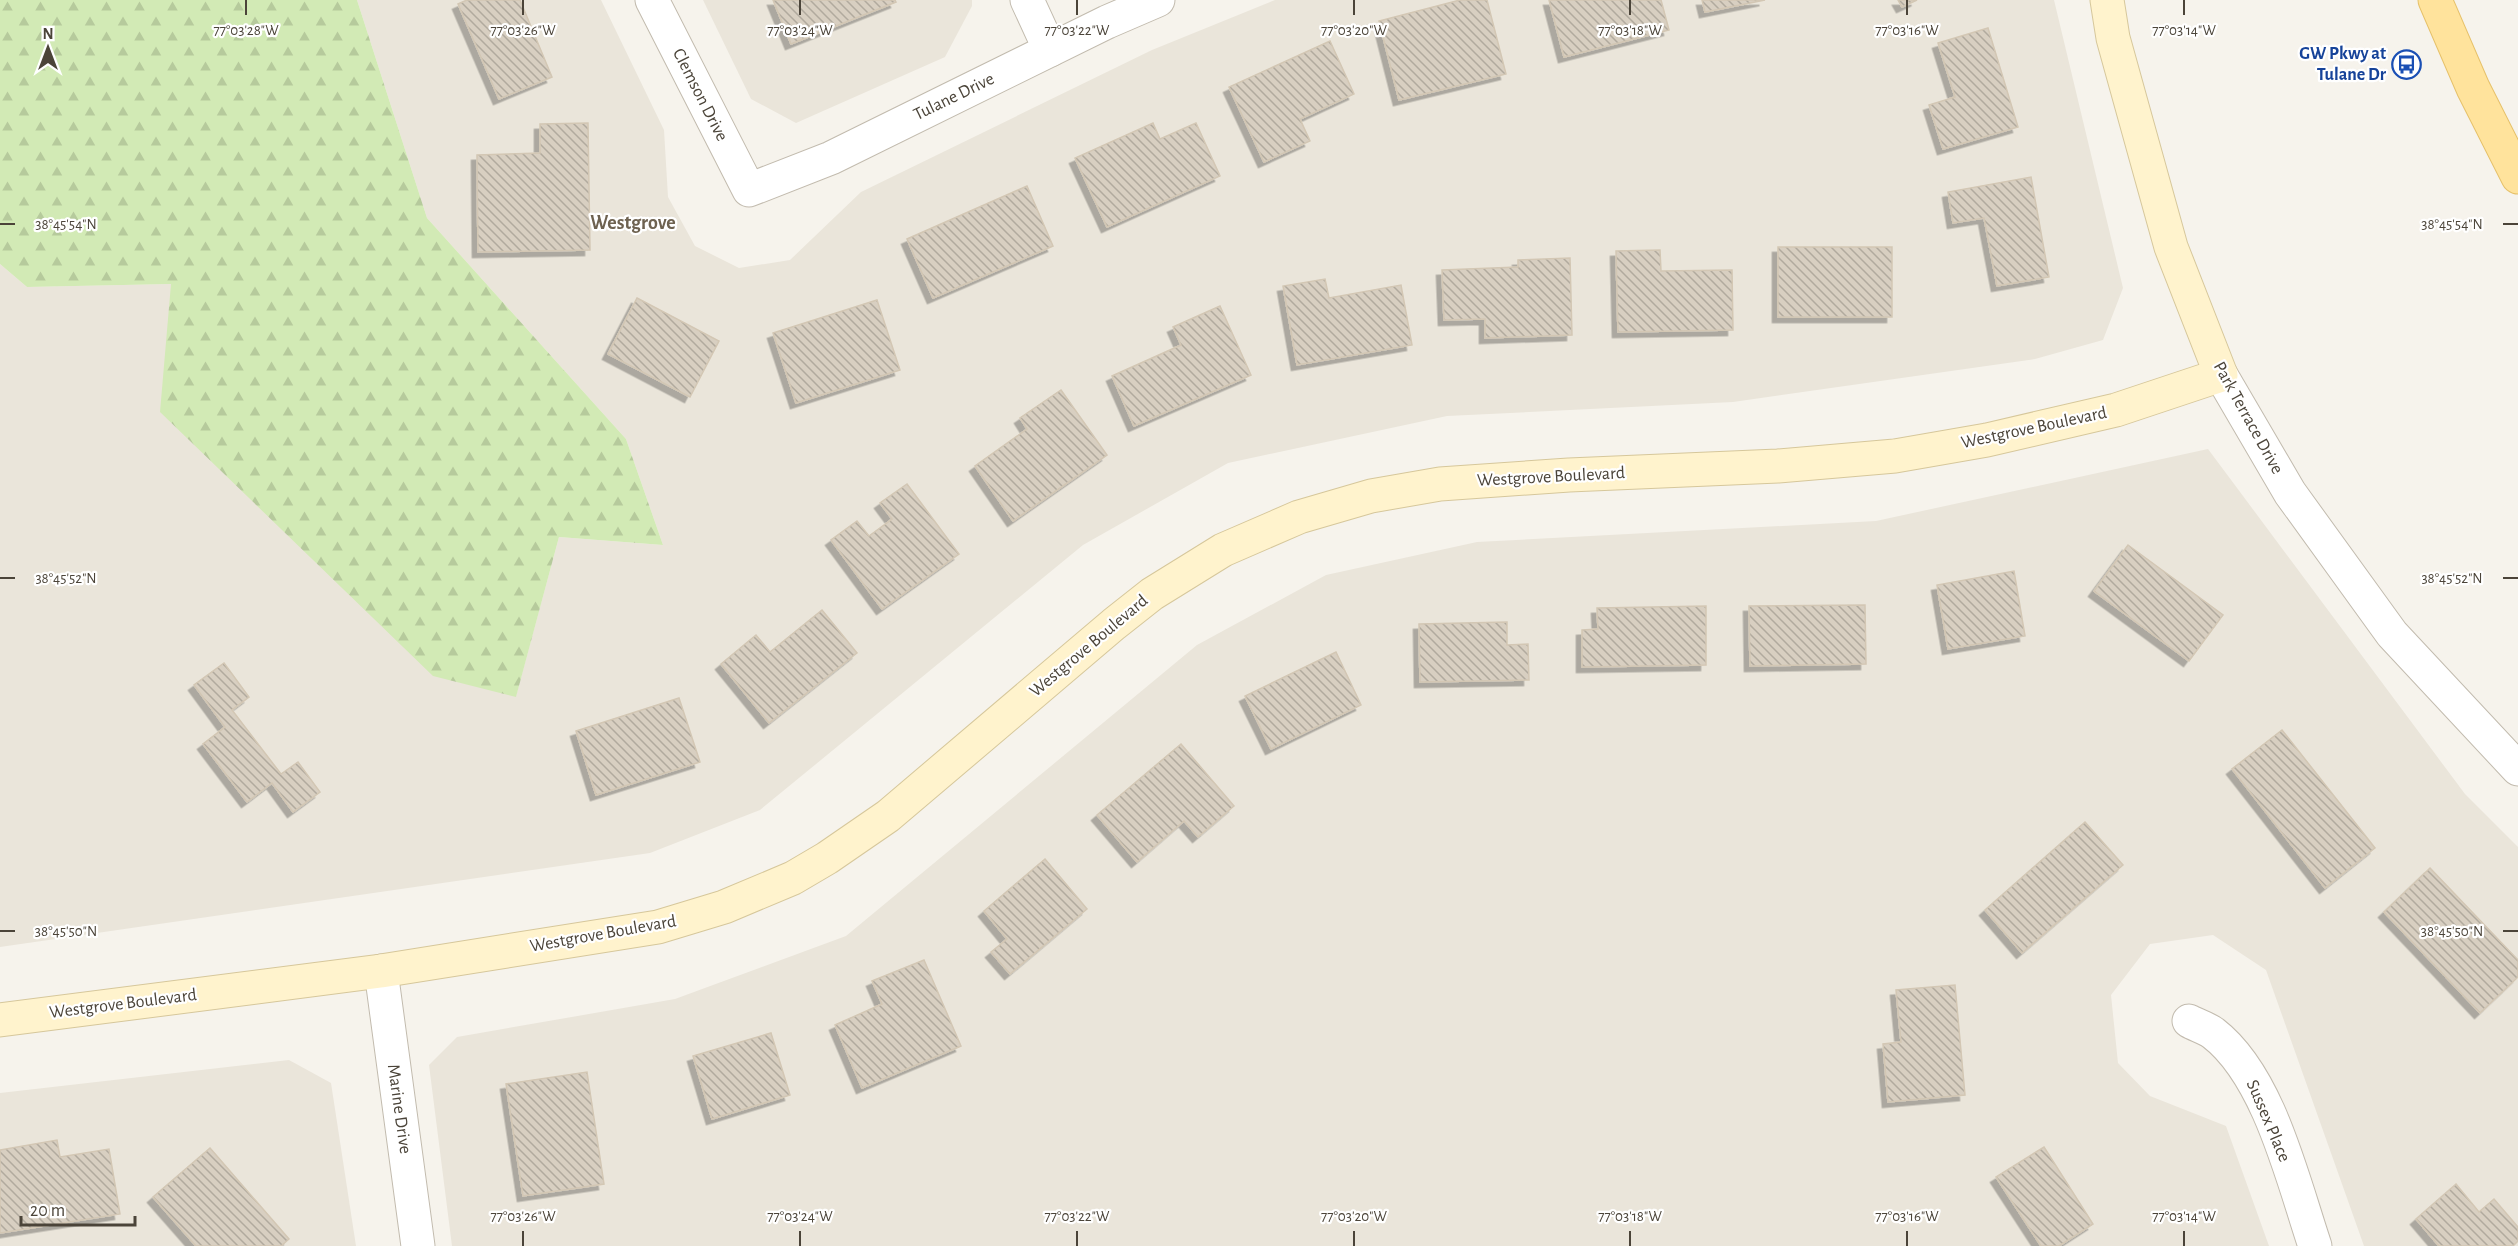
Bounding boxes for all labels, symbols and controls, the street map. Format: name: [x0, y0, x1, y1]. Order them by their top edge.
north arrow: [18, 18, 78, 78]
text: 77°03'28"W: [213, 23, 279, 38]
text: 77°03'26"W: [490, 23, 556, 38]
text: 77°03'24"W: [767, 23, 833, 38]
text: 77°03'22"W: [1045, 23, 1110, 38]
text: 77°03'20"W: [1321, 23, 1388, 38]
text: 77°03'18"W: [1598, 23, 1662, 38]
text: 77°03'16"W: [1875, 23, 1939, 38]
text: 77°03'14"W: [2152, 23, 2216, 38]
text: N: [42, 26, 54, 42]
place label: GW Pkwy at Tulane Dr: [2299, 45, 2387, 84]
street label: Clemson Drive: [669, 46, 731, 144]
bus stop icon: GW Pkwy at Tulane Dr: [2391, 48, 2423, 80]
street label: Tulane Drive: [911, 70, 997, 124]
district label: Westgrove: [590, 213, 676, 233]
text: 38°45'54"N: [35, 217, 97, 232]
text: 38°45'54"N: [2421, 217, 2483, 232]
street label: Park Terrace Drive: [2210, 359, 2286, 477]
street label: Westgrove Boulevard: [1960, 404, 2108, 452]
street label: Westgrove Boulevard: [1477, 464, 1625, 490]
text: 38°45'52"N: [35, 571, 97, 586]
text: 38°45'52"N: [2421, 571, 2483, 586]
street label: Westgrove Boulevard: [1026, 591, 1152, 701]
street label: Westgrove Boulevard: [528, 912, 678, 956]
text: 38°45'50"N: [35, 924, 97, 939]
text: 38°45'50"N: [2421, 924, 2483, 939]
street label: Westgrove Boulevard: [48, 986, 198, 1022]
street label: Marine Drive: [384, 1063, 414, 1155]
street label: Sussex Place: [2243, 1077, 2293, 1165]
scale bar: [21, 1189, 135, 1227]
text: 20 m: [30, 1202, 65, 1220]
text: 77°03'26"W: [490, 1209, 556, 1224]
text: 77°03'24"W: [767, 1209, 833, 1224]
text: 77°03'22"W: [1045, 1209, 1110, 1224]
text: 77°03'20"W: [1321, 1209, 1388, 1224]
text: 77°03'18"W: [1598, 1209, 1662, 1224]
text: 77°03'16"W: [1875, 1209, 1939, 1224]
text: 77°03'14"W: [2152, 1209, 2216, 1224]

